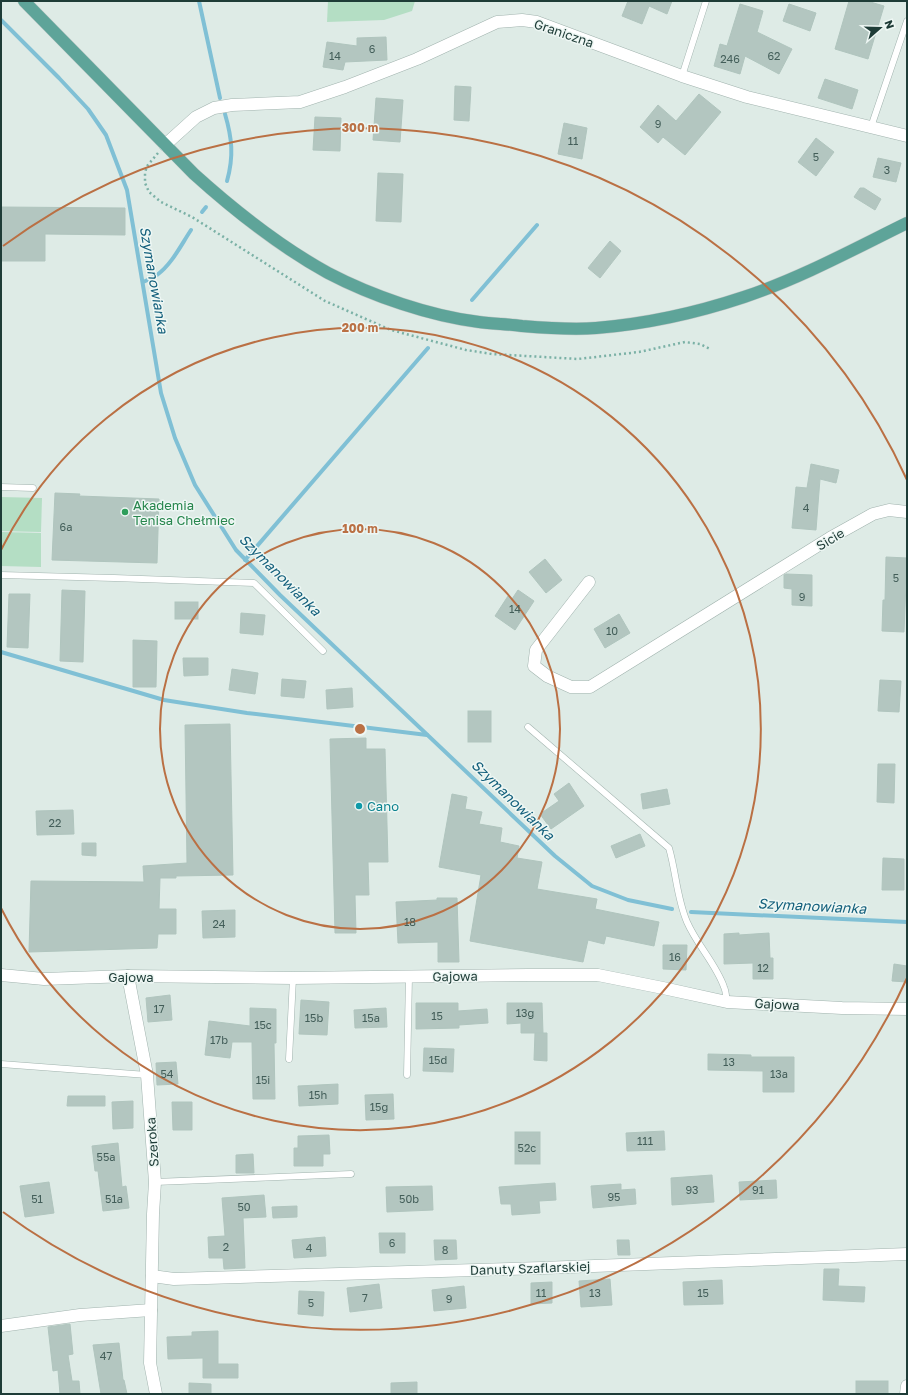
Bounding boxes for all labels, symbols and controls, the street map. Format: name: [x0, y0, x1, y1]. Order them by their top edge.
north arrow: [860, 8, 900, 48]
street label: Graniczna: [532, 15, 596, 51]
text: N: [882, 18, 897, 31]
house number: 6: [369, 42, 376, 55]
house number: 14: [329, 49, 341, 62]
house number: 62: [767, 49, 781, 62]
house number: 246: [720, 52, 740, 65]
house number: 9: [655, 117, 661, 130]
text: 300 m: [342, 120, 378, 135]
house number: 11: [568, 134, 578, 147]
house number: 5: [813, 150, 819, 163]
house number: 3: [884, 163, 890, 176]
water label: Szymanowianka: [137, 225, 172, 336]
text: 200 m: [342, 320, 378, 335]
place label: Akademia Tenisa Chełmiec: [133, 497, 235, 528]
house number: 4: [803, 501, 810, 514]
marker: Akademia Tenisa Chełmiec: [120, 507, 130, 517]
house number: 6a: [60, 520, 72, 533]
text: 100 m: [342, 521, 378, 536]
street label: Sicie: [813, 524, 847, 554]
water label: Szymanowianka: [236, 530, 325, 620]
house number: 5: [893, 571, 899, 584]
house number: 9: [799, 590, 805, 603]
house number: 14: [509, 602, 521, 615]
house number: 10: [606, 624, 618, 637]
centre of rings: [353, 722, 367, 736]
water label: Szymanowianka: [468, 756, 559, 844]
place label: Cano: [367, 798, 399, 814]
marker: Cano: [354, 801, 364, 811]
house number: 22: [49, 816, 61, 829]
water label: Szymanowianka: [757, 894, 868, 917]
house number: 18: [404, 915, 416, 928]
house number: 24: [212, 917, 226, 930]
house number: 16: [669, 950, 681, 963]
house number: 12: [757, 961, 769, 974]
street label: Gajowa: [432, 968, 478, 984]
street label: Gajowa: [108, 969, 154, 985]
street label: Gajowa: [754, 995, 800, 1013]
house number: 17: [153, 1002, 165, 1015]
house number: 13g: [516, 1006, 534, 1019]
house number: 15: [431, 1009, 443, 1022]
house number: 15b: [305, 1011, 323, 1024]
house number: 15a: [362, 1011, 380, 1024]
house number: 15c: [254, 1018, 272, 1031]
house number: 17b: [210, 1033, 228, 1046]
house number: 15d: [429, 1053, 447, 1066]
house number: 13: [723, 1055, 735, 1068]
house number: 54: [160, 1067, 174, 1080]
house number: 13a: [770, 1067, 788, 1080]
house number: 15i: [256, 1073, 270, 1086]
house number: 15h: [309, 1088, 327, 1101]
house number: 15g: [370, 1100, 388, 1113]
street label: Szeroka: [142, 1117, 162, 1167]
house number: 111: [637, 1134, 653, 1147]
house number: 52c: [518, 1141, 536, 1154]
house number: 55a: [97, 1150, 115, 1163]
house number: 93: [685, 1183, 699, 1196]
house number: 91: [752, 1183, 764, 1196]
house number: 95: [607, 1190, 621, 1203]
house number: 51: [31, 1192, 43, 1205]
house number: 51a: [105, 1192, 123, 1205]
house number: 50b: [399, 1192, 419, 1205]
house number: 50: [237, 1200, 251, 1213]
house number: 6: [389, 1236, 396, 1249]
house number: 2: [223, 1240, 229, 1253]
house number: 4: [306, 1241, 313, 1254]
house number: 8: [442, 1243, 449, 1256]
street label: Danuty Szaflarskiej: [469, 1258, 591, 1278]
house number: 11: [536, 1286, 546, 1299]
house number: 13: [589, 1286, 601, 1299]
house number: 15: [697, 1286, 709, 1299]
house number: 7: [362, 1291, 368, 1304]
house number: 9: [446, 1292, 452, 1305]
house number: 5: [308, 1296, 314, 1309]
house number: 47: [100, 1349, 112, 1362]

